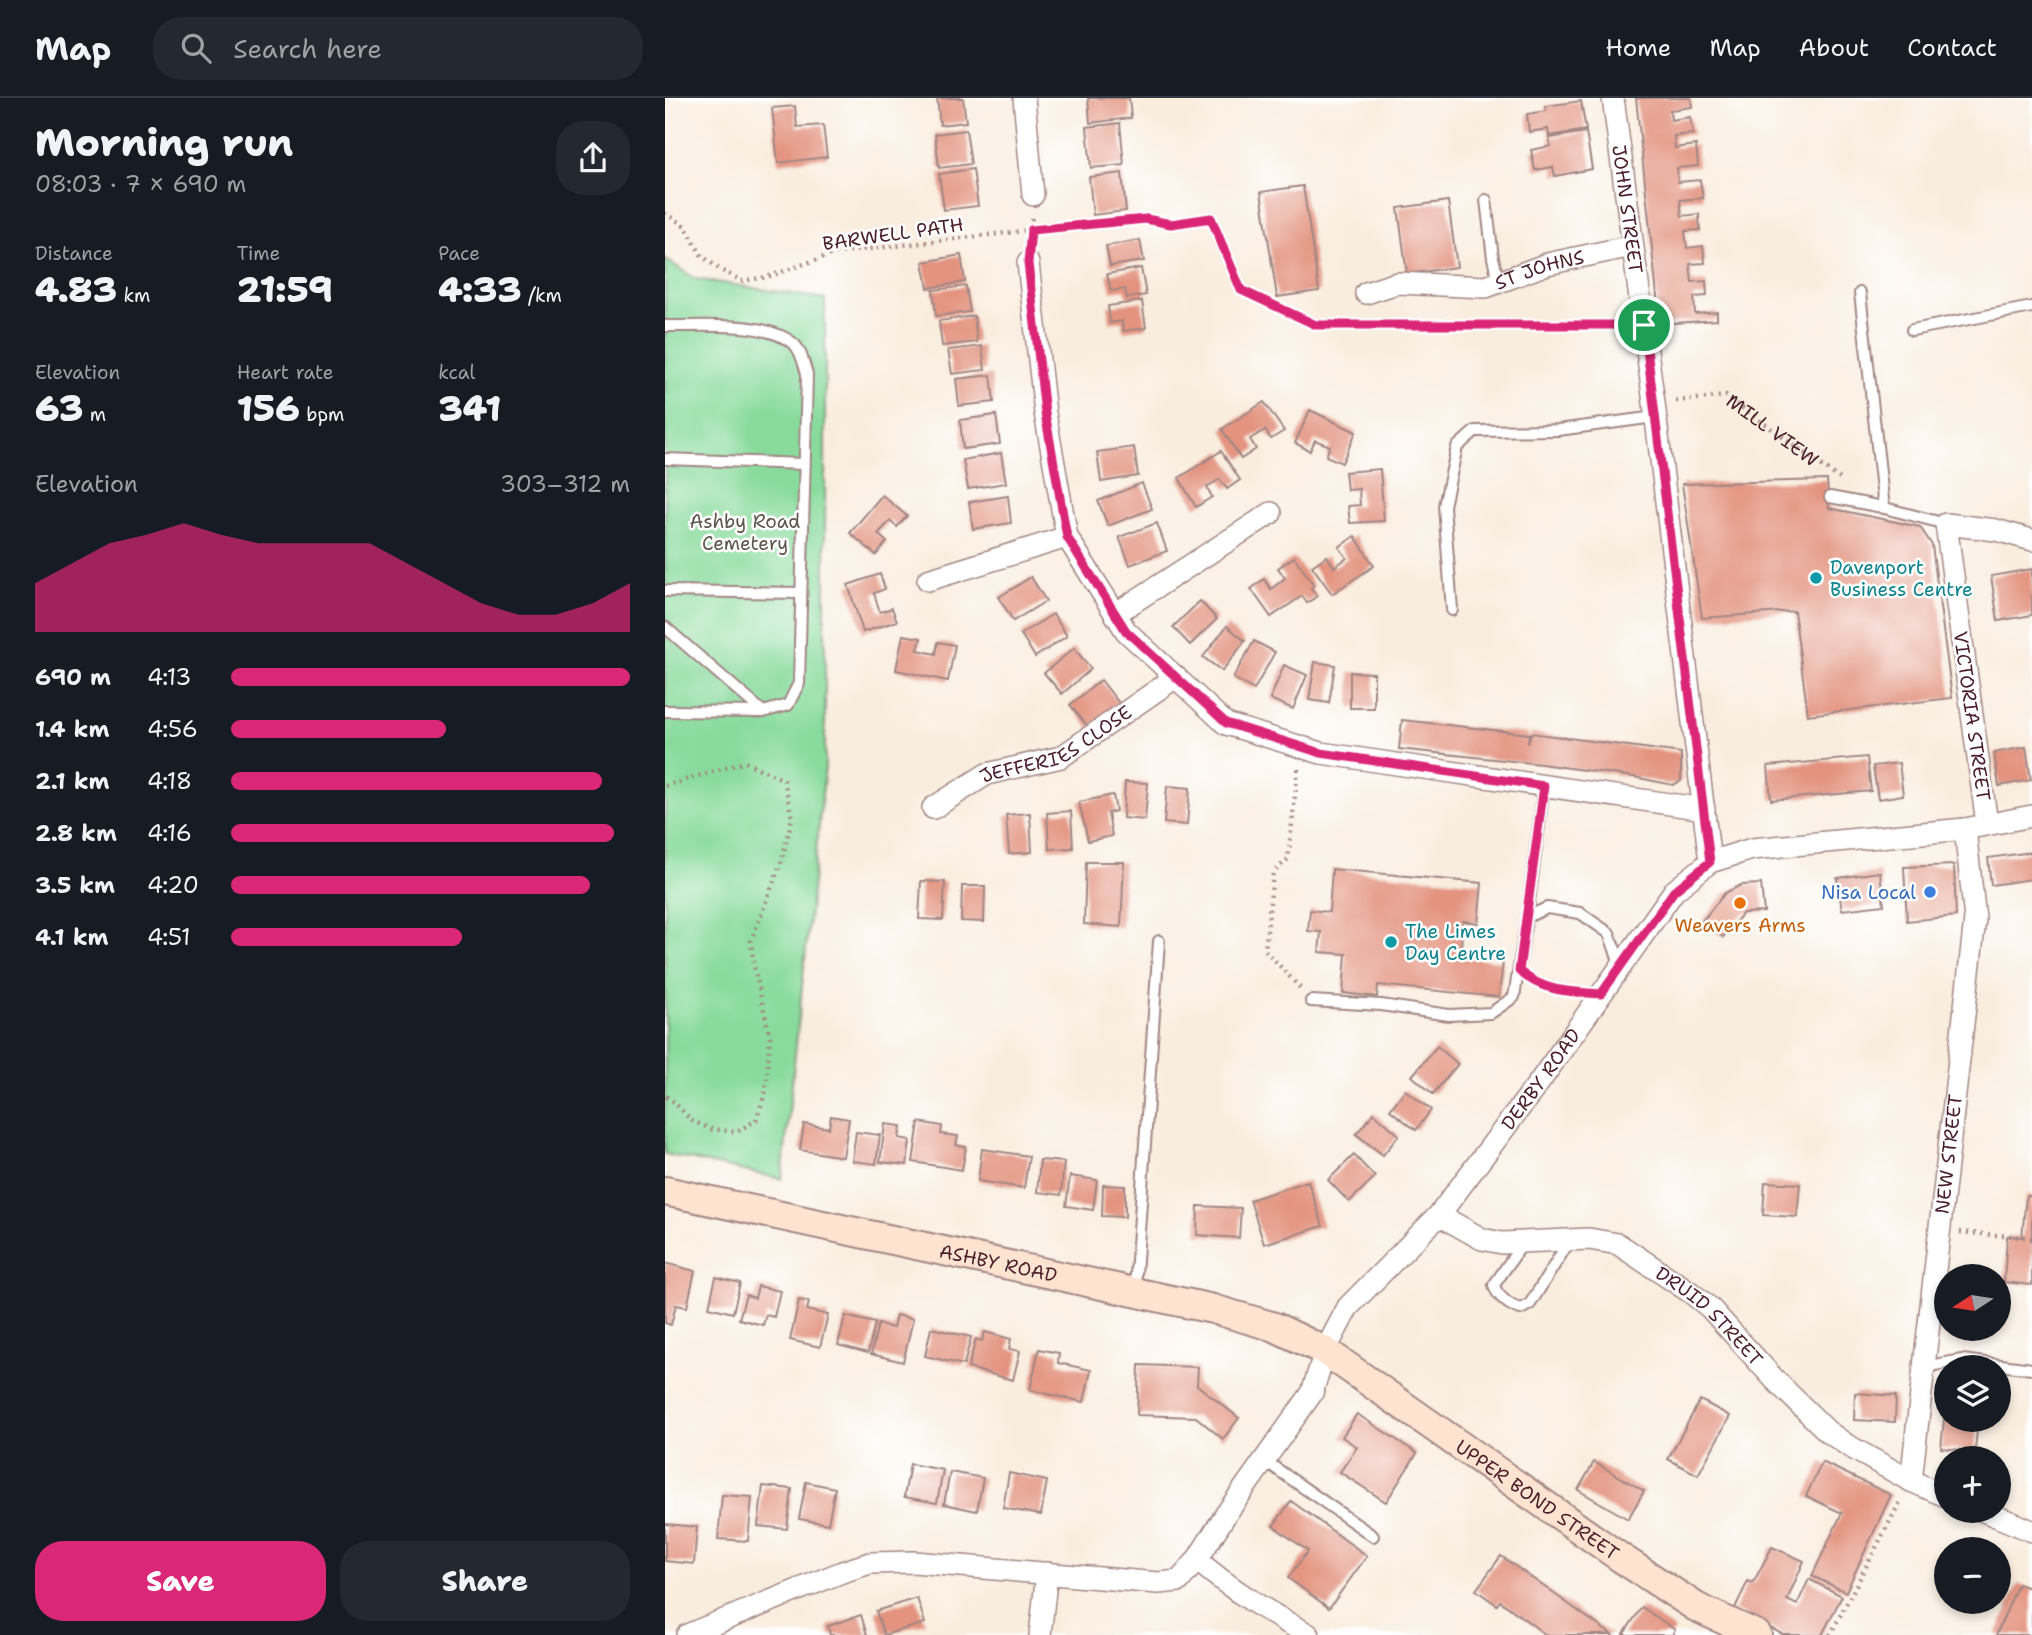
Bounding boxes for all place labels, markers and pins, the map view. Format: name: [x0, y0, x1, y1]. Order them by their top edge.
pin: [1614, 295, 1674, 355]
place label: Davenport Business Centre: [1830, 555, 1973, 602]
marker: Davenport Business Centre: [1808, 570, 1824, 586]
place label: Nisa Local: [1821, 880, 1916, 905]
marker: Nisa Local: [1922, 884, 1938, 900]
marker: Weavers Arms: [1732, 895, 1748, 911]
place label: Weavers Arms: [1674, 913, 1806, 938]
place label: The Limes Day Centre: [1405, 919, 1506, 966]
marker: The Limes Day Centre: [1383, 934, 1399, 950]

